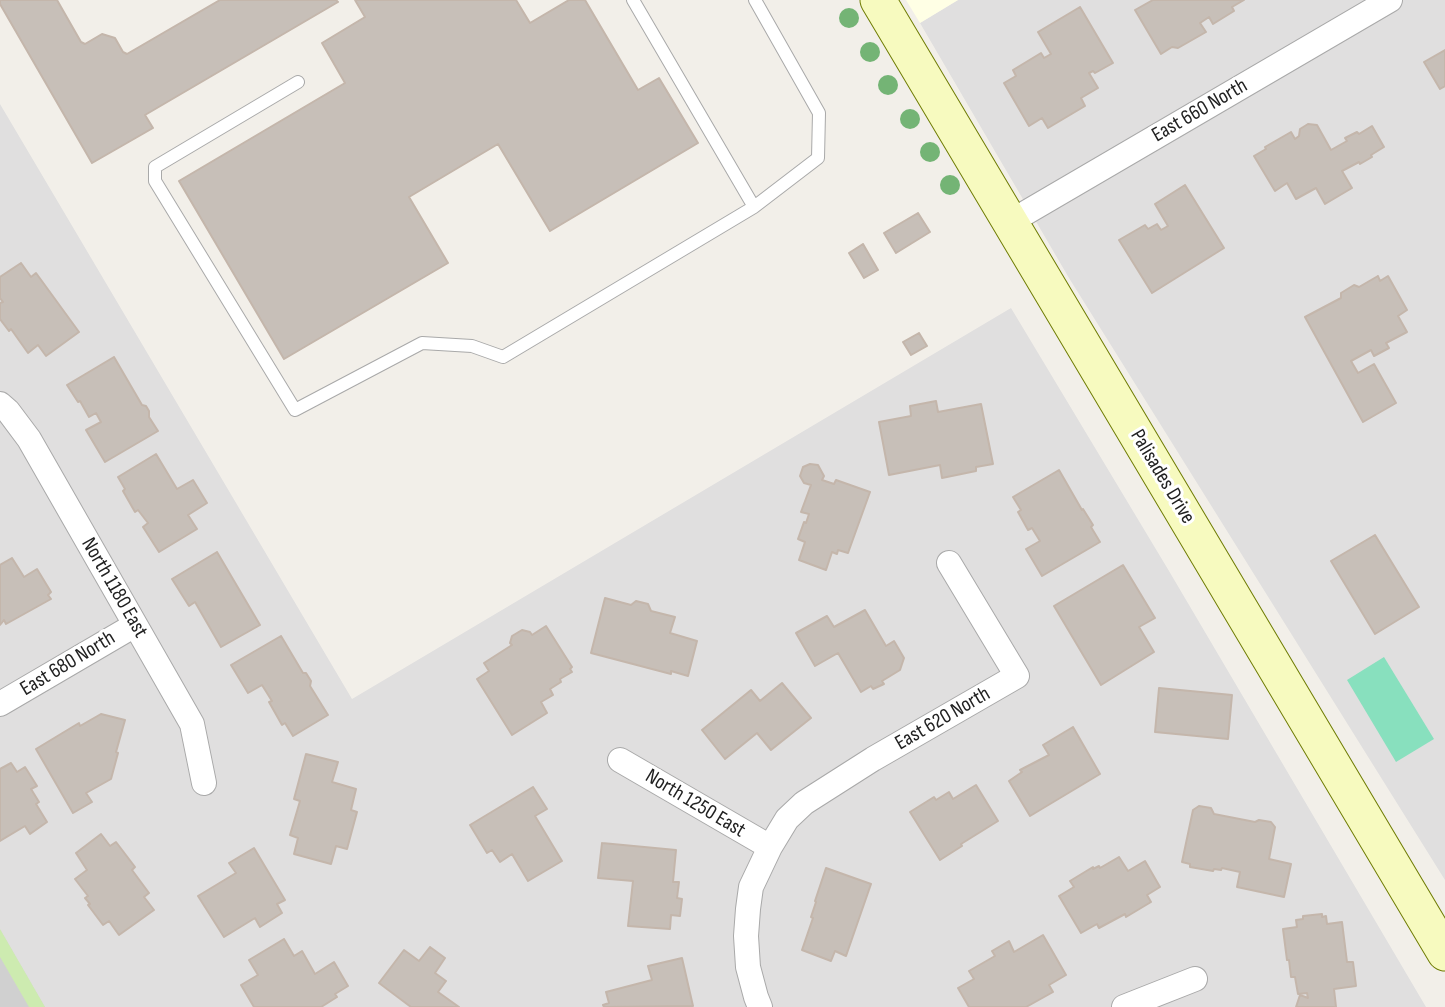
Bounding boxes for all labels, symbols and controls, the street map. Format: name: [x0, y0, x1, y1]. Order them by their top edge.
street label: East 660 North: [1148, 74, 1252, 148]
street label: Palisades Drive: [1124, 425, 1200, 529]
street label: North 1180 East: [75, 533, 153, 643]
street label: East 680 North: [16, 626, 120, 702]
street label: East 620 North: [891, 682, 995, 756]
street label: North 1250 East: [640, 764, 750, 844]

